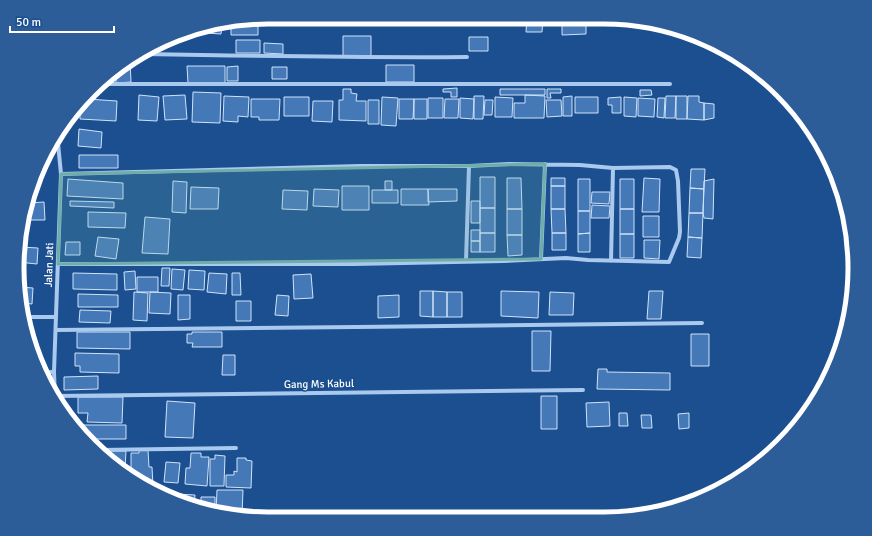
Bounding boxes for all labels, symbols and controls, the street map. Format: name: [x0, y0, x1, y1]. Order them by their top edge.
scale bar: [10, 8, 114, 34]
text: 50 m: [16, 15, 41, 30]
street label: Jalan Jati: [42, 243, 56, 287]
street label: Gang Ms Kabul: [284, 377, 354, 391]

